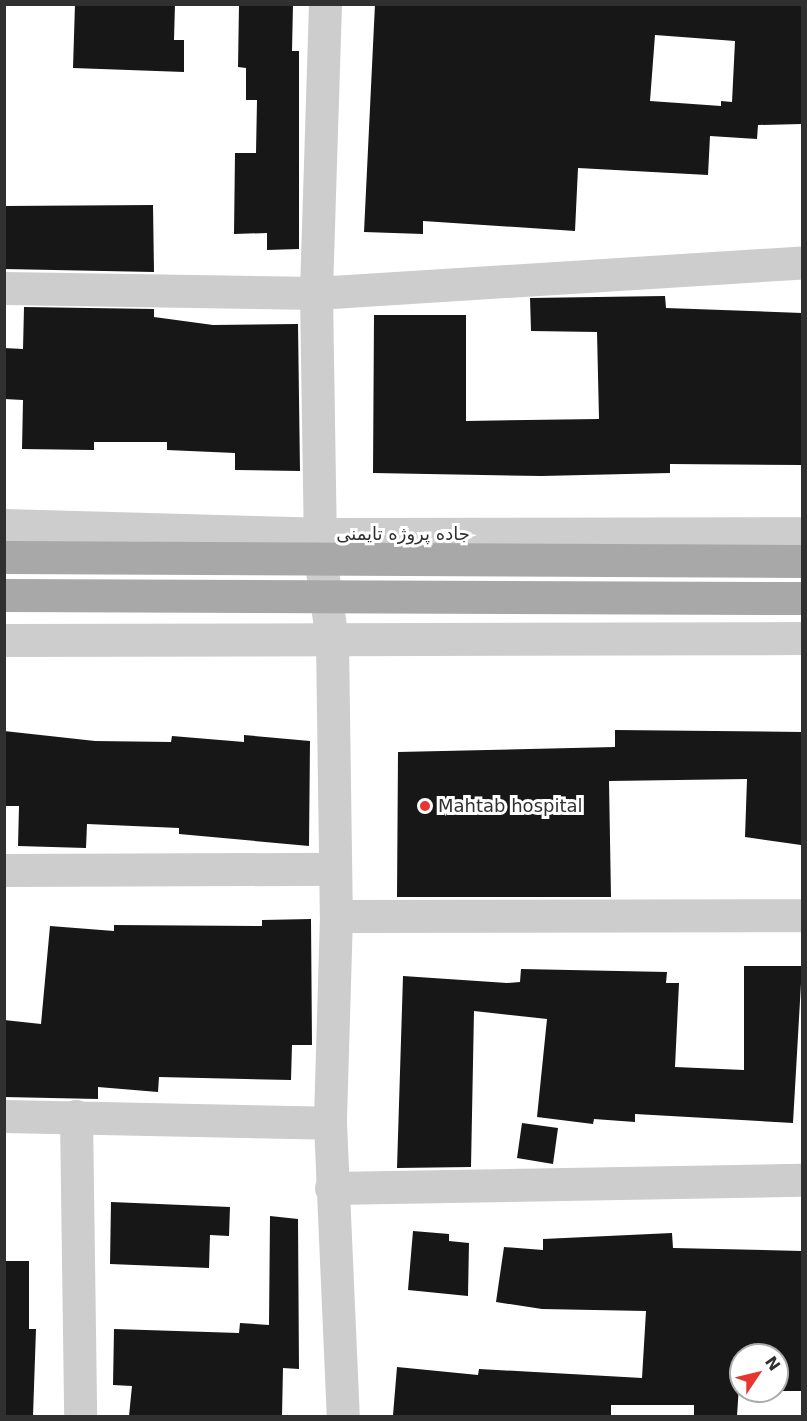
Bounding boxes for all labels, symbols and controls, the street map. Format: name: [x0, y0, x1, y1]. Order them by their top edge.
street label: جاده پروژه تایمنی: [336, 523, 470, 545]
place label: Mahtab hospital: [438, 795, 583, 817]
marker: Mahtab hospital: [416, 797, 434, 815]
north arrow: [729, 1343, 789, 1403]
text: N: [761, 1353, 784, 1374]

